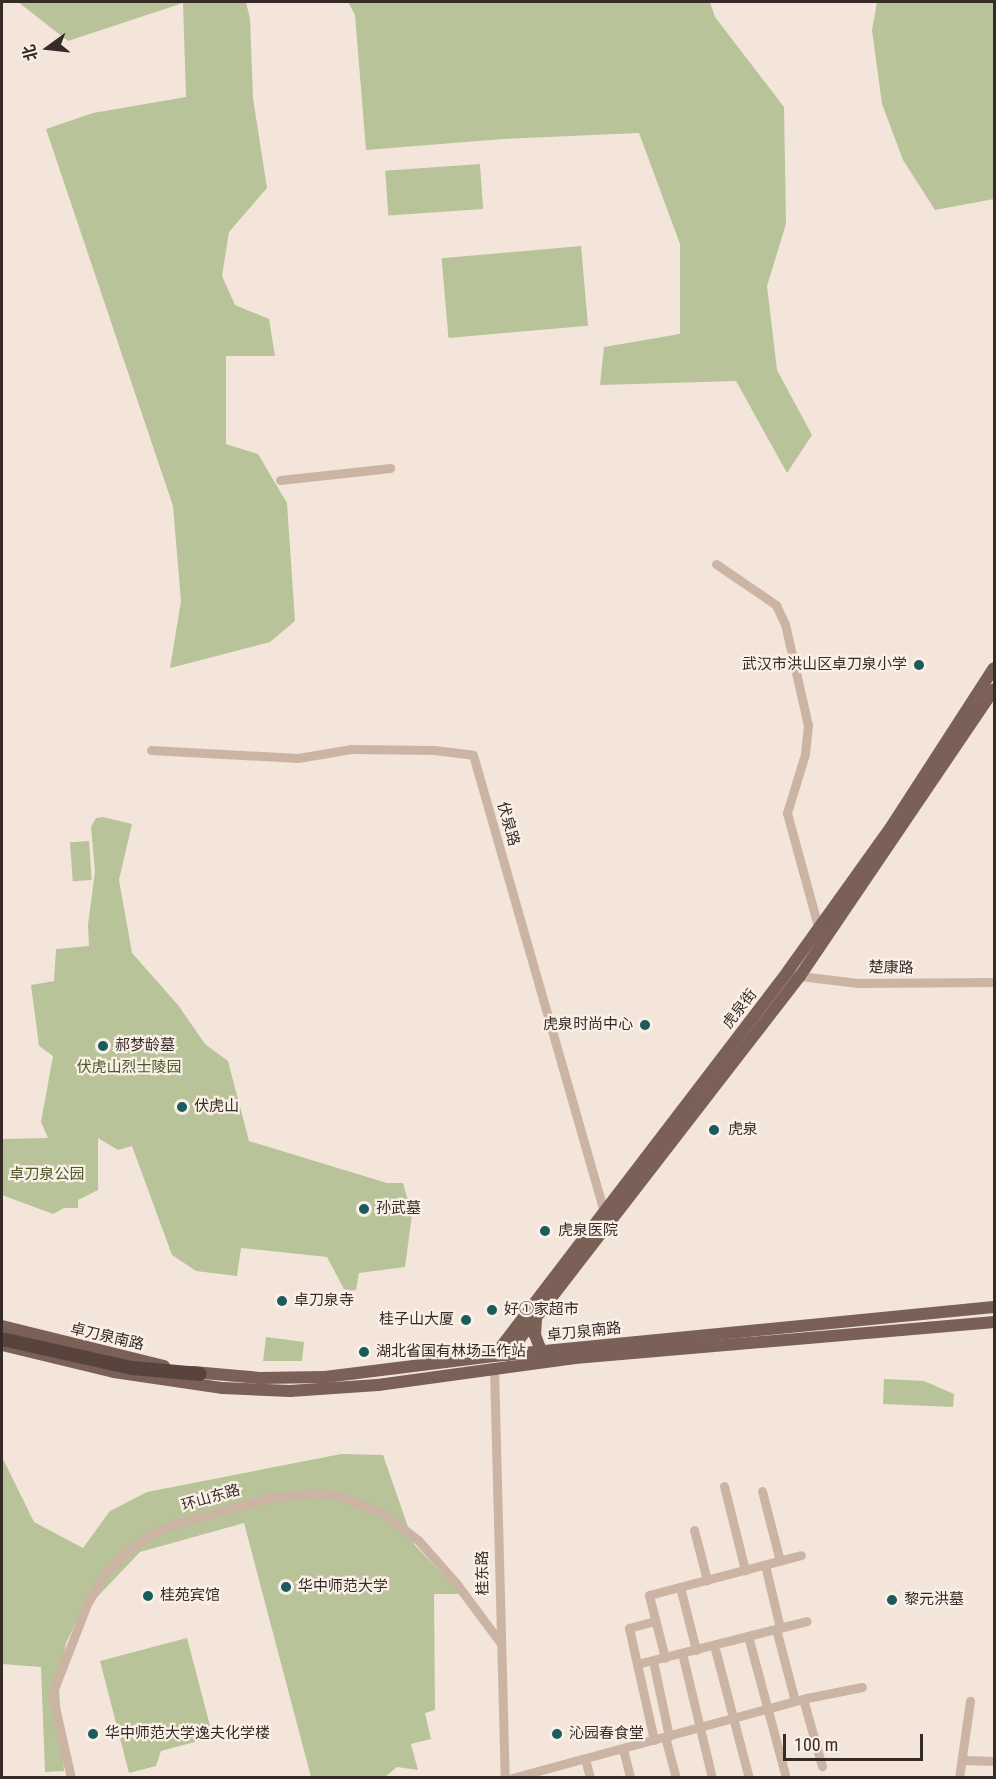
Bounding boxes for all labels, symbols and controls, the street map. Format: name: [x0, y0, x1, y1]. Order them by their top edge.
north arrow: [18, 18, 78, 78]
text: 北: [19, 43, 41, 63]
place label: 武汉市洪山区卓刀泉小学: [742, 656, 907, 674]
marker: 武汉市洪山区卓刀泉小学: [912, 658, 926, 672]
street label: 伏泉路: [493, 800, 523, 848]
street label: 楚康路: [868, 959, 914, 977]
street label: 虎泉街: [719, 986, 761, 1032]
place label: 虎泉时尚中心: [543, 1016, 633, 1034]
marker: 虎泉时尚中心: [638, 1018, 652, 1032]
place label: 郝梦龄墓: [115, 1037, 175, 1055]
marker: 郝梦龄墓: [96, 1039, 110, 1053]
park label: 伏虎山烈士陵园: [77, 1059, 181, 1077]
place label: 伏虎山: [194, 1098, 239, 1116]
marker: 伏虎山: [175, 1100, 189, 1114]
marker: 虎泉: [705, 1121, 723, 1139]
place label: 虎泉: [728, 1121, 758, 1139]
park label: 卓刀泉公园: [10, 1166, 84, 1184]
place label: 孙武墓: [376, 1200, 421, 1218]
marker: 孙武墓: [357, 1202, 371, 1216]
marker: 虎泉医院: [536, 1222, 554, 1240]
place label: 虎泉医院: [558, 1222, 618, 1240]
place label: 卓刀泉寺: [294, 1292, 354, 1310]
marker: 卓刀泉寺: [275, 1294, 289, 1308]
place label: 好①家超市: [504, 1301, 579, 1319]
marker: 好①家超市: [485, 1303, 499, 1317]
place label: 桂子山大厦: [379, 1311, 454, 1329]
marker: 桂子山大厦: [459, 1313, 473, 1327]
street label: 卓刀泉南路: [546, 1319, 622, 1345]
street label: 卓刀泉南路: [68, 1320, 146, 1354]
place label: 湖北省国有林场工作站: [376, 1343, 526, 1361]
marker: 湖北省国有林场工作站: [357, 1345, 371, 1359]
street label: 环山东路: [180, 1481, 242, 1515]
street label: 桂东路: [474, 1550, 492, 1596]
place label: 华中师范大学: [298, 1578, 388, 1596]
marker: 华中师范大学: [279, 1580, 293, 1594]
place label: 桂苑宾馆: [160, 1587, 220, 1605]
marker: 桂苑宾馆: [141, 1589, 155, 1603]
place label: 黎元洪墓: [904, 1591, 964, 1609]
marker: 黎元洪墓: [885, 1593, 899, 1607]
scale bar: [786, 1722, 926, 1760]
place label: 华中师范大学逸夫化学楼: [105, 1725, 270, 1743]
place label: 沁园春食堂: [569, 1725, 644, 1743]
marker: 华中师范大学逸夫化学楼: [86, 1727, 100, 1741]
marker: 沁园春食堂: [550, 1727, 564, 1741]
text: 100 m: [794, 1734, 838, 1755]

